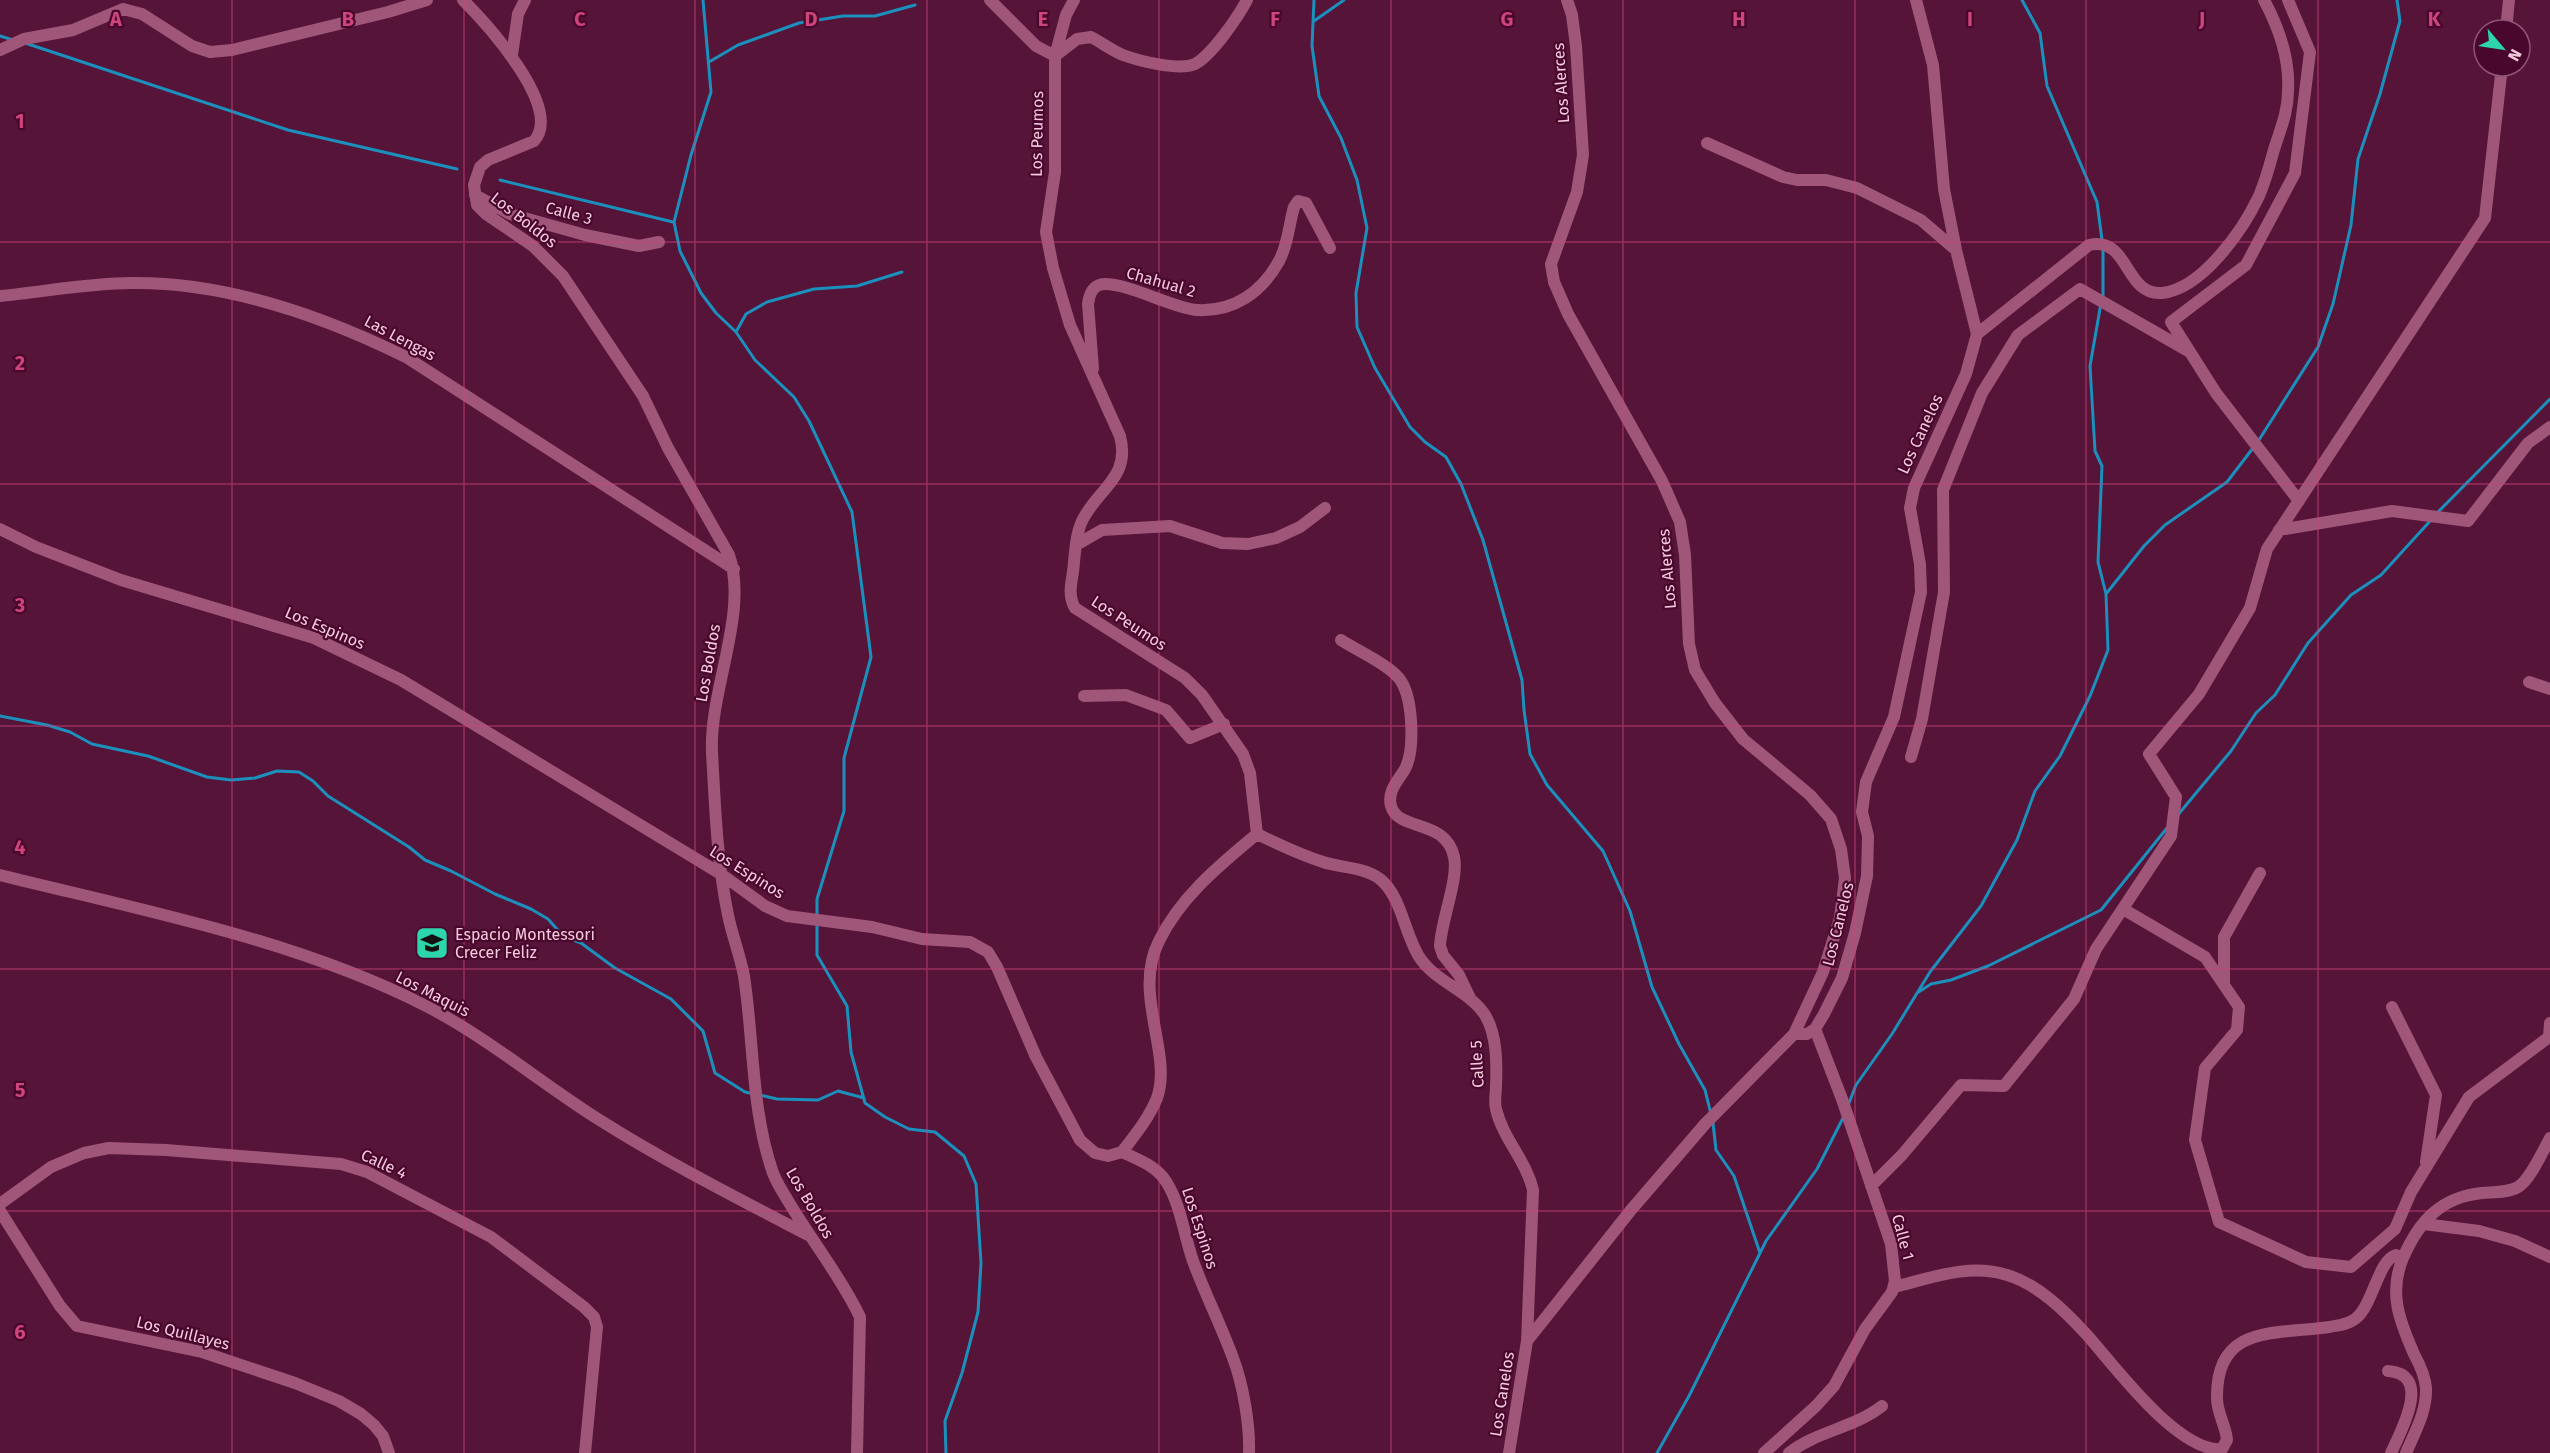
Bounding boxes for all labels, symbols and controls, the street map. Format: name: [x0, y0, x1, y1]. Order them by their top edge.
text: A: [109, 7, 123, 31]
text: B: [342, 7, 354, 31]
text: C: [574, 7, 586, 31]
text: D: [804, 7, 818, 31]
text: E: [1038, 7, 1048, 31]
text: F: [1270, 7, 1280, 31]
text: G: [1501, 7, 1513, 31]
text: H: [1732, 7, 1746, 31]
text: I: [1967, 7, 1973, 31]
text: J: [2198, 7, 2205, 31]
text: K: [2428, 7, 2441, 31]
north arrow: [2472, 18, 2532, 78]
street label: Los Alerces: [1549, 42, 1573, 124]
text: N: [2504, 46, 2526, 64]
street label: Los Peumos: [1027, 91, 1047, 177]
text: 1: [15, 109, 25, 133]
street label: Los Boldos: [487, 188, 561, 252]
street label: Calle 3: [544, 198, 594, 228]
street label: Chahual 2: [1124, 263, 1198, 301]
street label: Las Lengas: [361, 311, 439, 365]
text: 2: [15, 351, 25, 375]
street label: Los Canelos: [1893, 391, 1947, 477]
street label: Los Alerces: [1654, 528, 1680, 610]
street label: Los Peumos: [1088, 592, 1170, 654]
text: 3: [14, 593, 25, 617]
street label: Los Espinos: [282, 603, 368, 653]
street label: Los Boldos: [692, 623, 724, 703]
text: 4: [14, 835, 26, 859]
street label: Los Espinos: [706, 841, 788, 903]
street label: Los Canelos: [1818, 880, 1858, 968]
school or university icon: Espacio Montessori Crecer Feliz: [414, 925, 450, 961]
place label: Espacio Montessori Crecer Feliz: [455, 925, 595, 962]
street label: Los Maquis: [393, 967, 473, 1021]
street label: Calle 5: [1466, 1040, 1488, 1088]
text: 5: [15, 1078, 26, 1102]
street label: Calle 4: [358, 1145, 410, 1183]
street label: Los Boldos: [782, 1164, 838, 1242]
street label: Los Espinos: [1178, 1185, 1222, 1271]
street label: Calle 1: [1888, 1212, 1918, 1262]
street label: Los Quillayes: [134, 1312, 232, 1354]
text: 6: [14, 1320, 26, 1344]
street label: Los Canelos: [1486, 1350, 1518, 1438]

